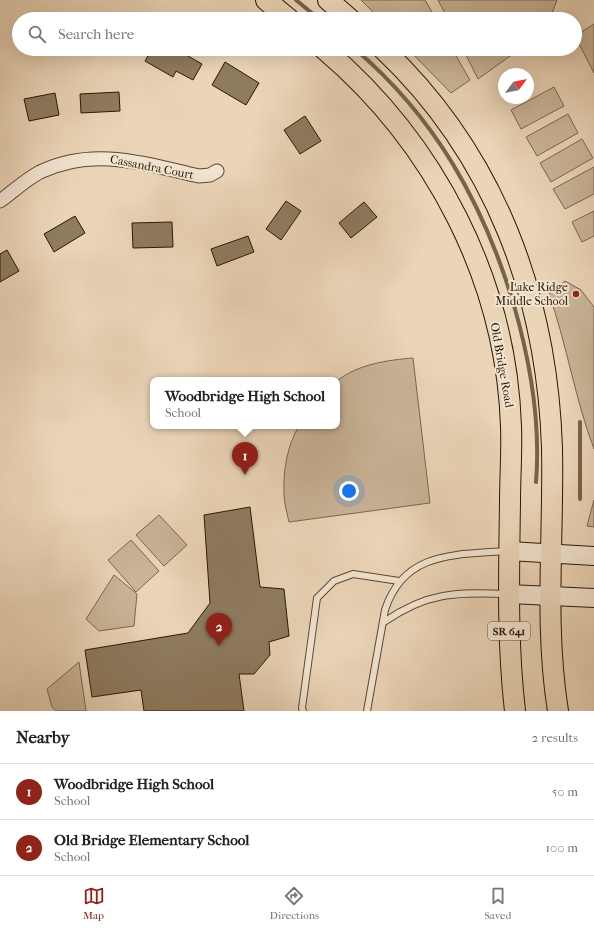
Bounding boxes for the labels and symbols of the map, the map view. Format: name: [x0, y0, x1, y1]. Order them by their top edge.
north arrow: [498, 68, 534, 104]
street label: Cassandra Court: [109, 152, 196, 182]
place label: Lake Ridge Middle School: [495, 280, 569, 308]
marker: Lake Ridge Middle School: [571, 289, 581, 299]
street label: Old Bridge Road: [488, 321, 516, 409]
pin: 1: [232, 442, 258, 475]
your location: [339, 481, 359, 501]
pin: 2: [206, 613, 232, 646]
road number: SR 641: [488, 622, 530, 640]

